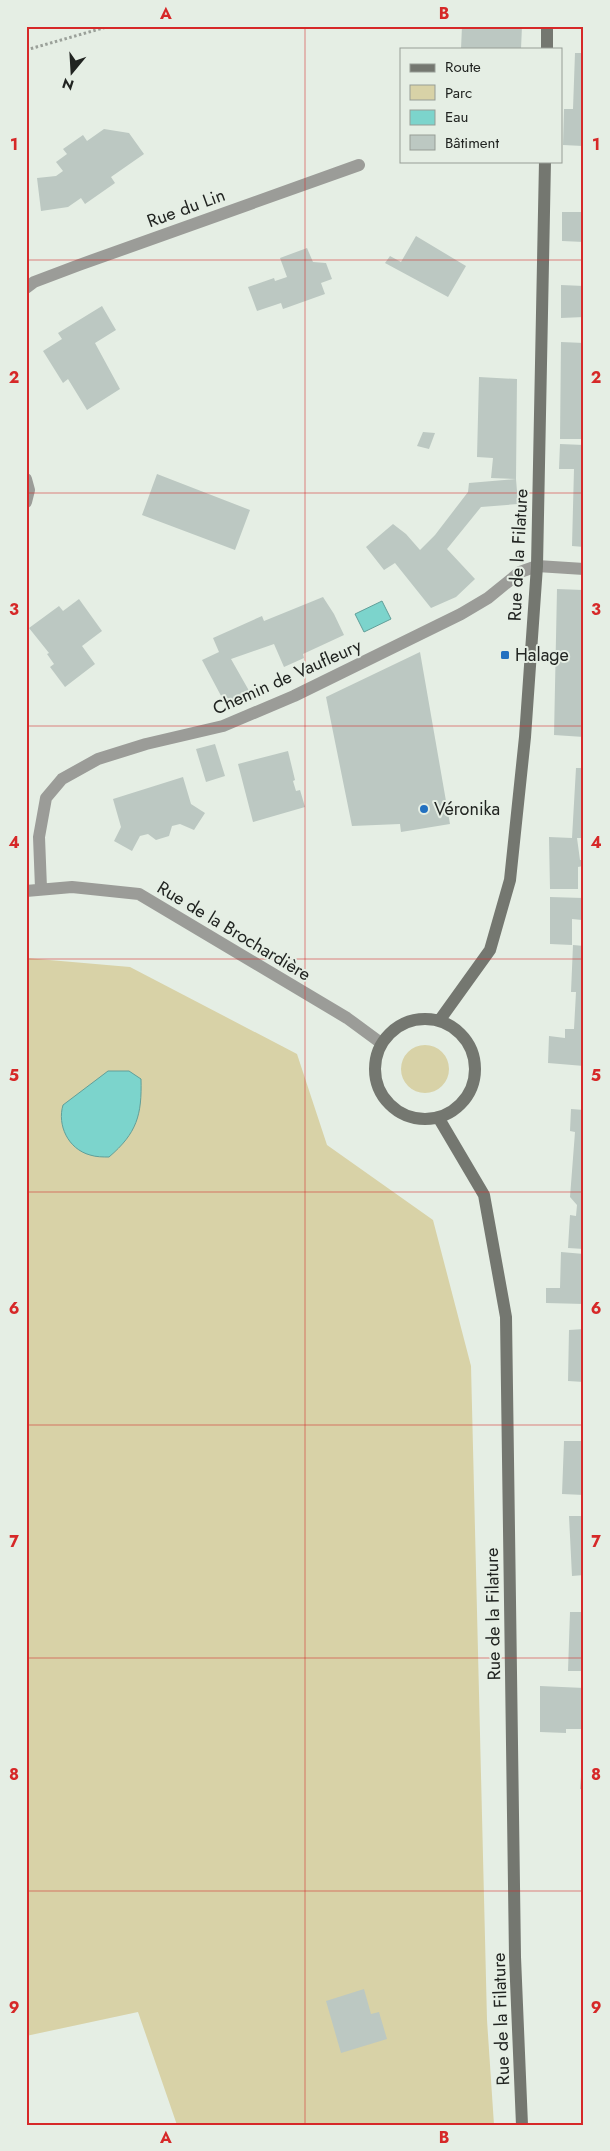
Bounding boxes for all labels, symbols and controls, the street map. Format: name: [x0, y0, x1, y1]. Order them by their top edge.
text: A: [159, 2, 172, 25]
text: B: [439, 2, 449, 25]
north arrow: [48, 48, 98, 98]
legend: [400, 48, 562, 162]
text: Route: [445, 56, 481, 78]
text: N: [60, 73, 76, 96]
text: Parc: [445, 82, 472, 104]
text: Eau: [445, 106, 468, 128]
text: Bâtiment: [445, 132, 499, 154]
text: 1: [10, 133, 18, 156]
text: 1: [592, 133, 600, 156]
street label: Rue du Lin: [143, 182, 229, 234]
text: 2: [9, 366, 19, 389]
text: 2: [591, 366, 601, 389]
street label: Rue de la Filature: [502, 488, 534, 622]
text: 3: [9, 598, 19, 621]
text: 3: [591, 598, 601, 621]
street label: Chemin de Vaufleury: [208, 632, 366, 721]
place label: Halage: [515, 642, 569, 668]
marker: Halage: [499, 649, 511, 661]
place label: Véronika: [434, 796, 500, 822]
marker: Véronika: [418, 803, 430, 815]
text: 4: [8, 831, 20, 854]
text: 4: [590, 831, 602, 854]
street label: Rue de la Brochardière: [152, 875, 316, 987]
text: 5: [9, 1064, 19, 1087]
text: 5: [591, 1064, 601, 1087]
text: 6: [9, 1297, 19, 1320]
text: 6: [591, 1297, 601, 1320]
text: 7: [9, 1530, 19, 1553]
text: 7: [591, 1530, 601, 1553]
street label: Rue de la Filature: [479, 1547, 507, 1681]
text: 8: [9, 1763, 19, 1786]
text: 8: [591, 1763, 601, 1786]
street label: Rue de la Filature: [486, 1952, 516, 2086]
text: 9: [9, 1996, 19, 2019]
text: 9: [591, 1996, 601, 2019]
text: A: [159, 2126, 172, 2149]
text: B: [439, 2126, 449, 2149]

